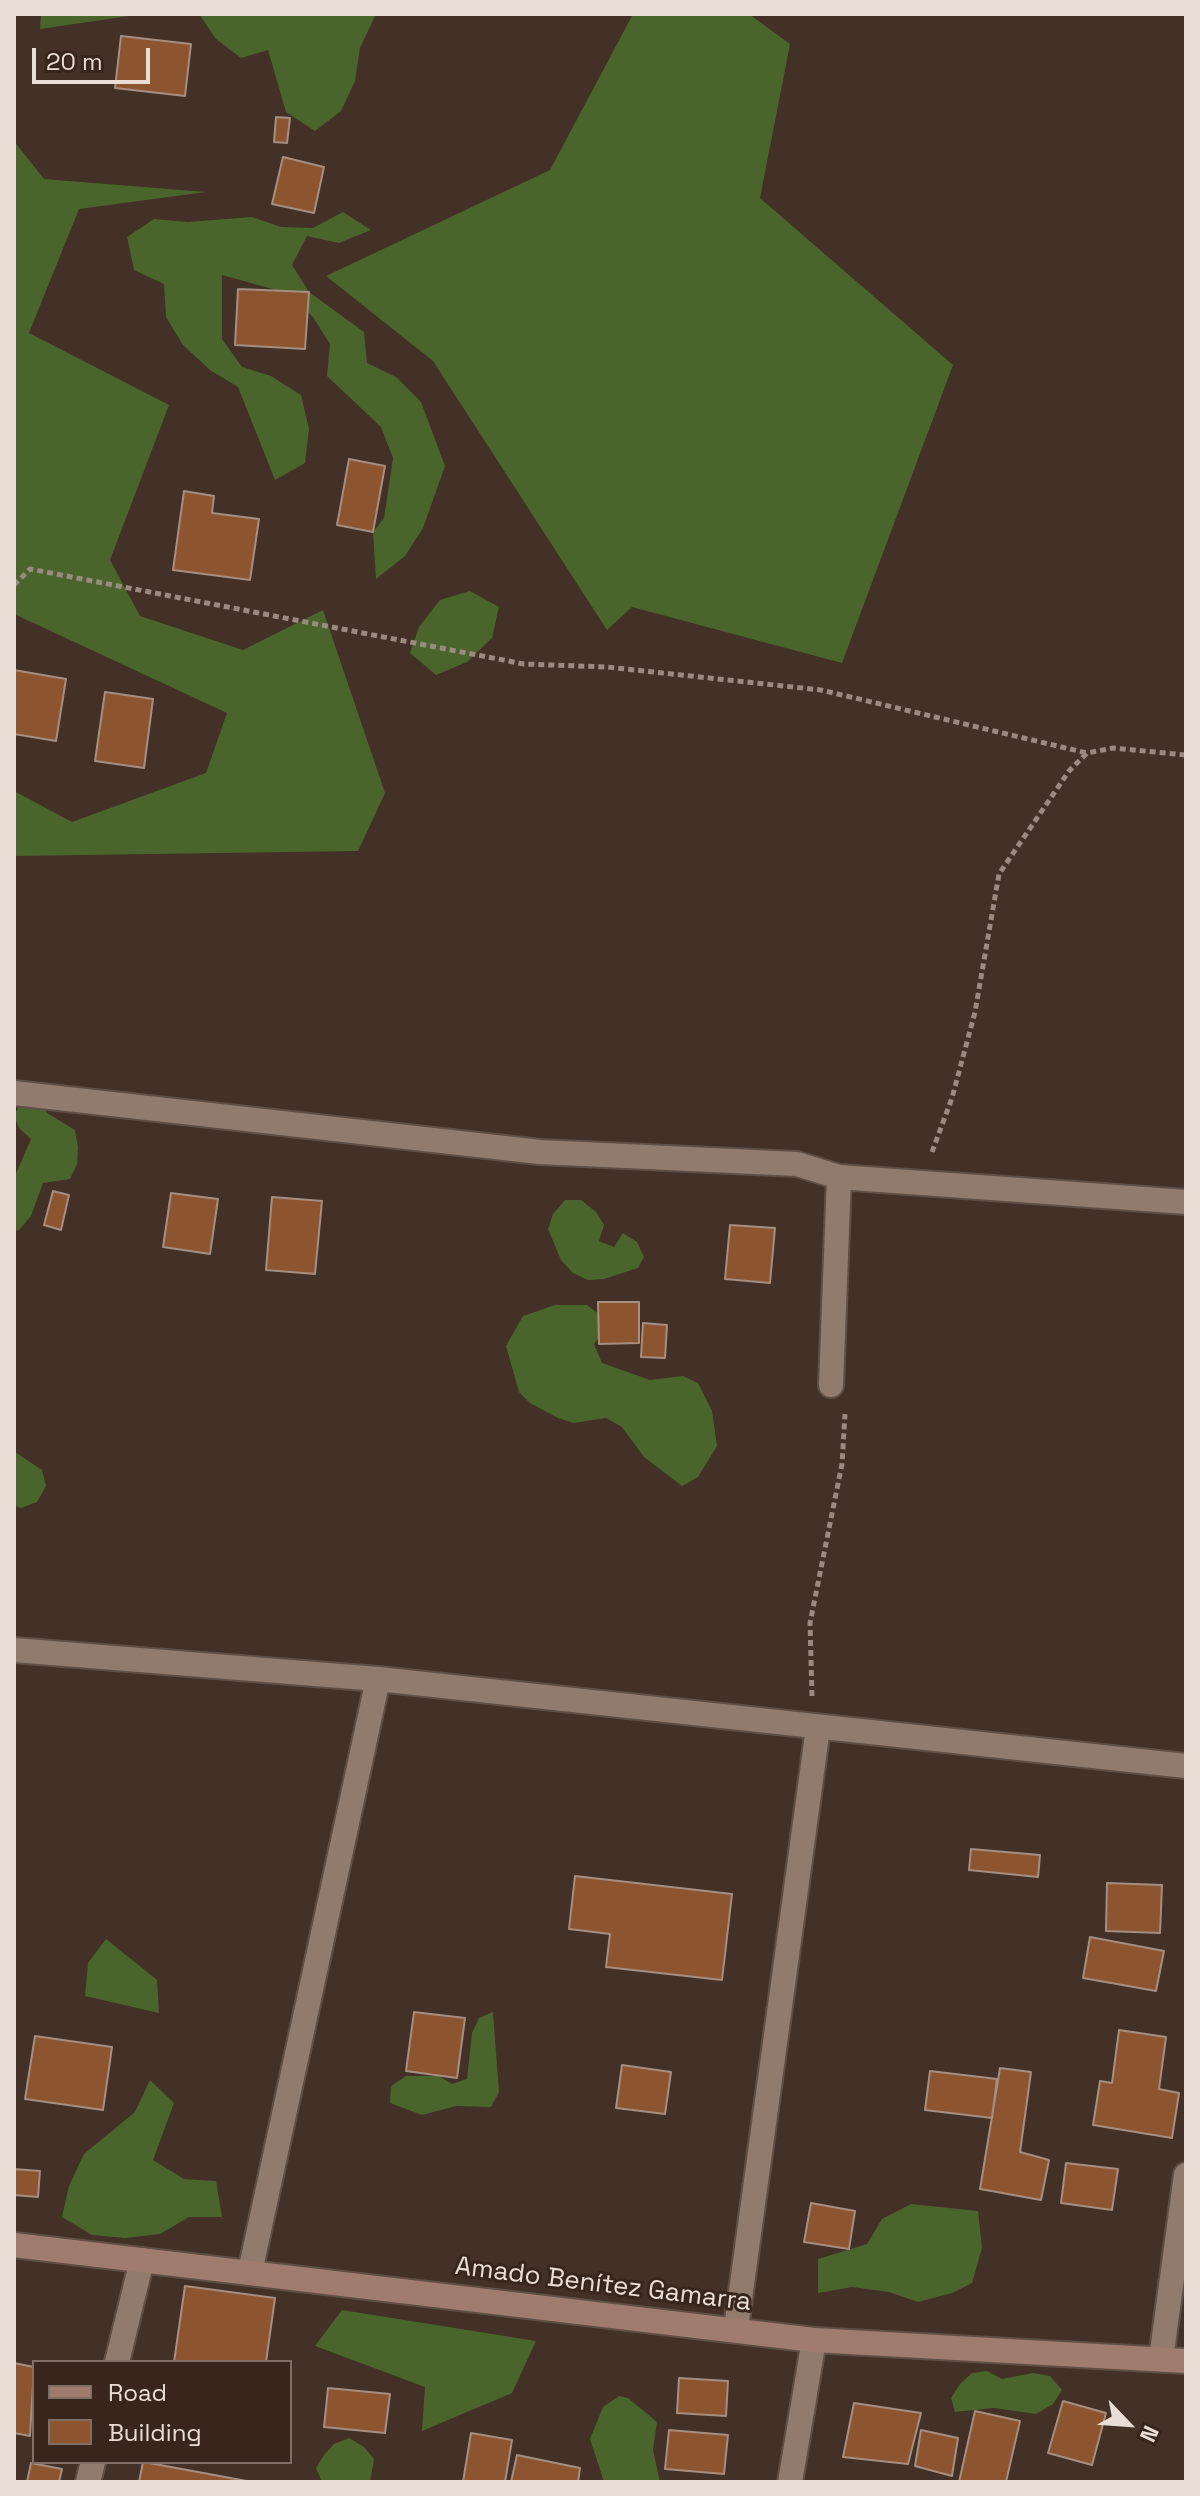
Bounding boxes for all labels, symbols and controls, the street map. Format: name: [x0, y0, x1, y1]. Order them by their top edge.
scale bar: [36, 32, 154, 82]
text: 20 m: [46, 46, 103, 77]
street label: Amado Benítez Gamarra: [453, 2251, 753, 2319]
legend: [32, 2360, 292, 2464]
text: Road: [108, 2377, 167, 2408]
north arrow: [1088, 2384, 1168, 2464]
text: Building: [108, 2417, 202, 2448]
text: N: [1134, 2422, 1166, 2447]

